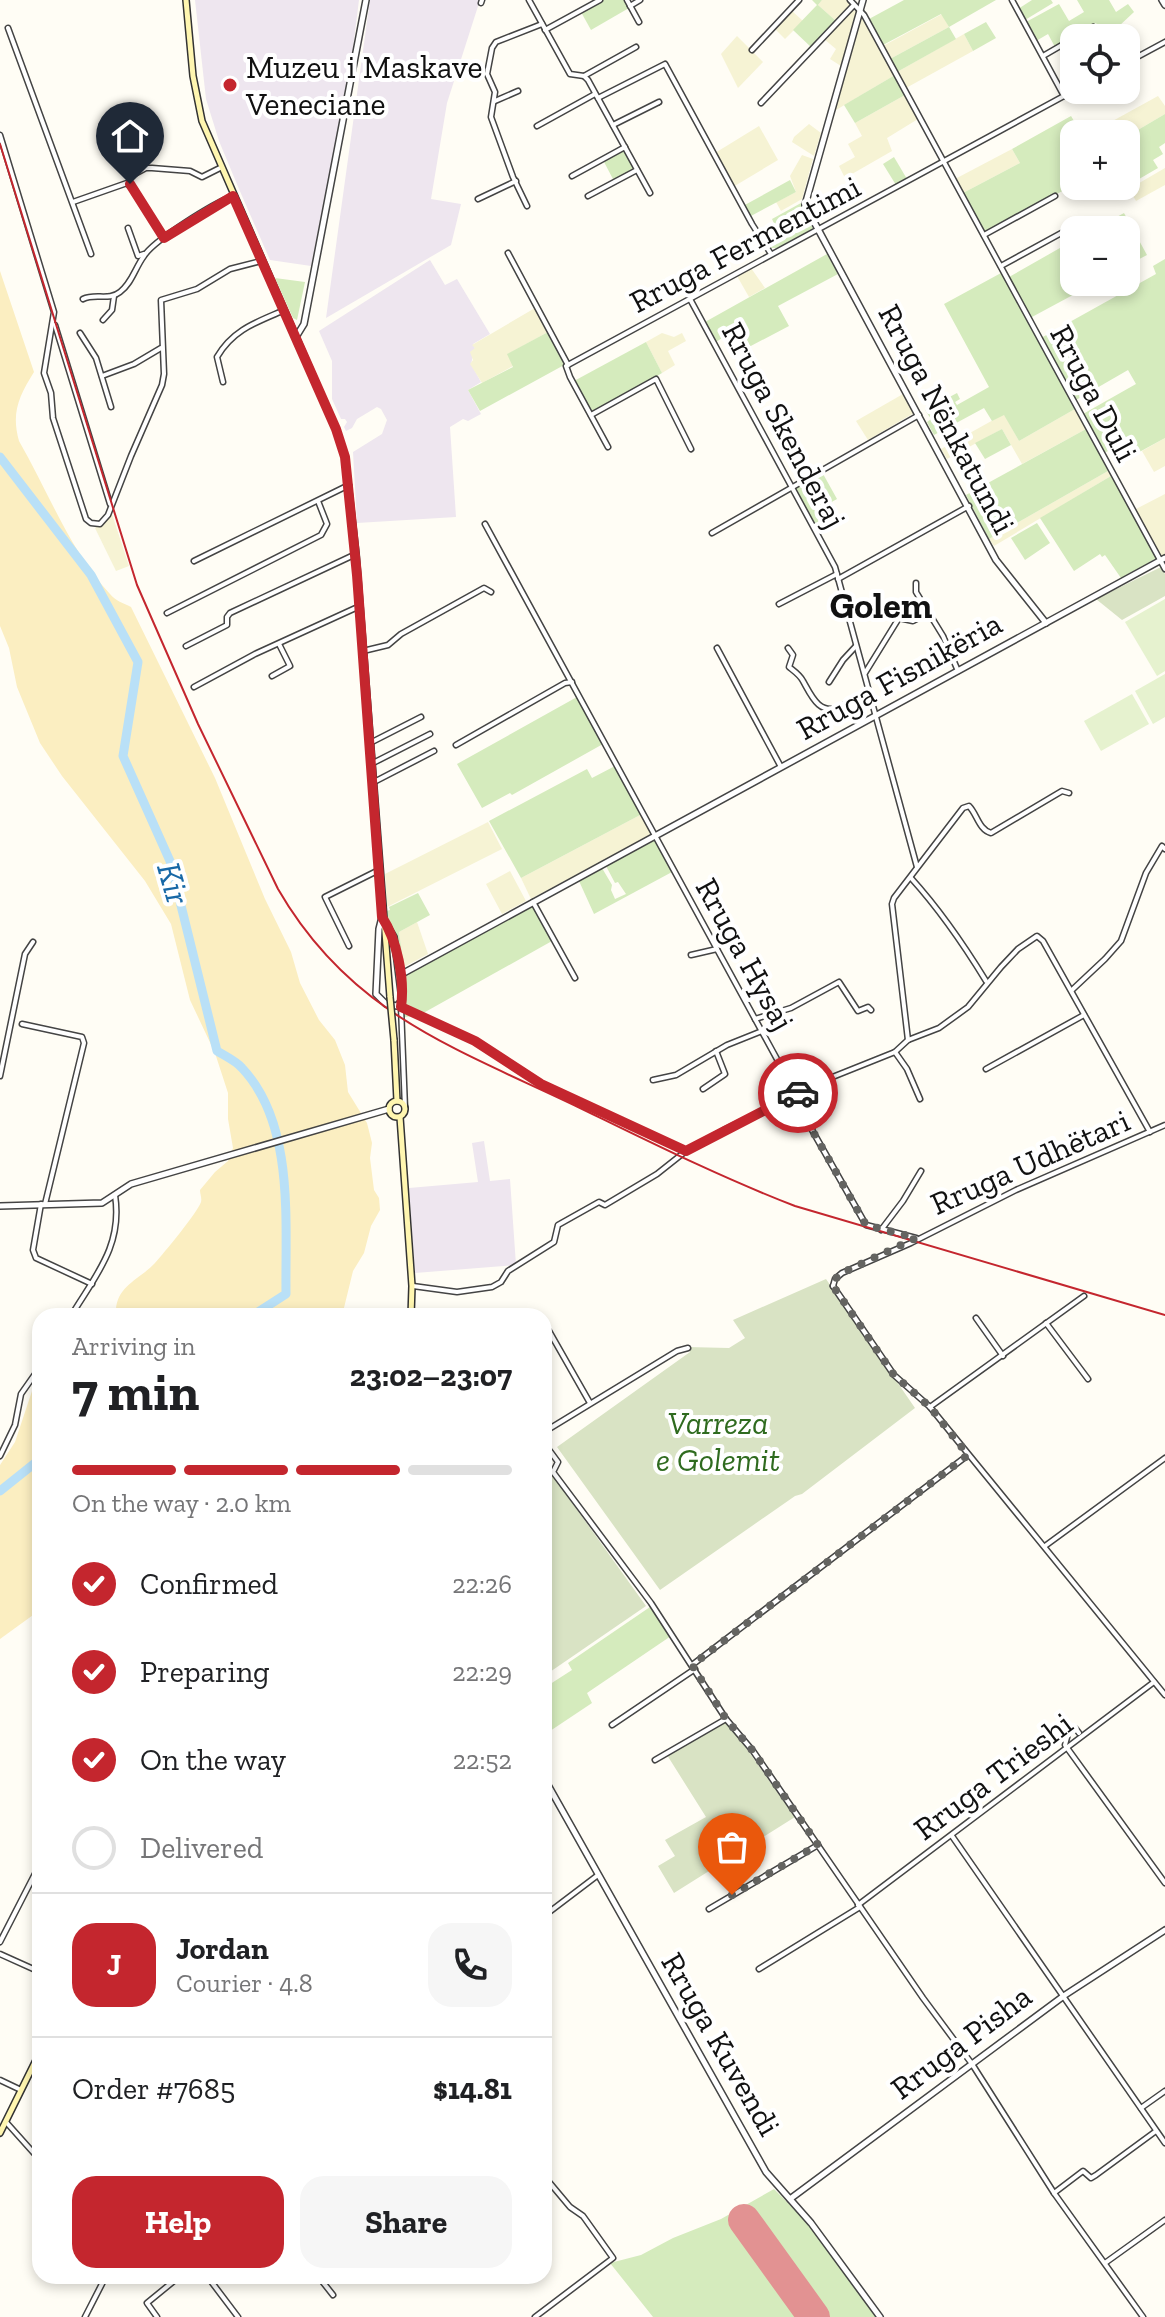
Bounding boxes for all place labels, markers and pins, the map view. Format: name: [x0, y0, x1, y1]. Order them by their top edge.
place label: Muzeu i Maskave Veneciane: [245, 48, 482, 123]
marker: Muzeu i Maskave Veneciane: [221, 76, 239, 94]
pin: [96, 102, 164, 184]
pin: [698, 1813, 766, 1895]

